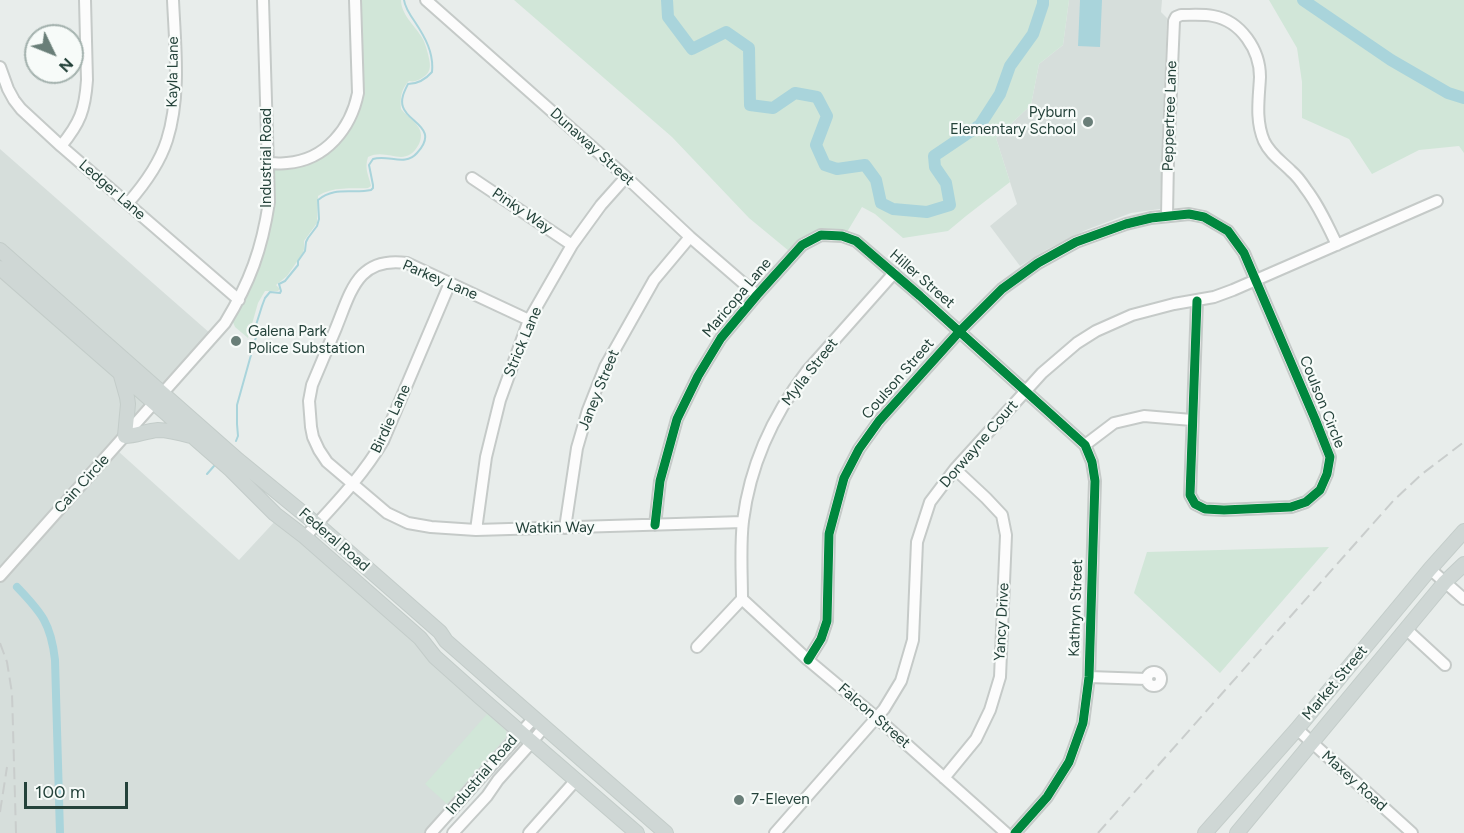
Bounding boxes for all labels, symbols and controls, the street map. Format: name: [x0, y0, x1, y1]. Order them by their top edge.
north arrow: [24, 24, 84, 84]
street label: Kayla Lane: [163, 36, 183, 108]
text: N: [55, 54, 77, 76]
street label: Peppertree Lane: [1159, 60, 1181, 172]
street label: Dunaway Street: [546, 104, 638, 190]
place label: Pyburn Elementary School: [950, 104, 1076, 139]
street label: Industrial Road: [258, 108, 276, 208]
marker: Pyburn Elementary School: [1081, 115, 1095, 129]
street label: Ledger Lane: [75, 156, 149, 224]
street label: Pinky Way: [489, 184, 555, 238]
street label: Hiller Street: [886, 246, 958, 312]
street label: Maricopa Lane: [699, 255, 775, 341]
street label: Parkey Lane: [400, 256, 480, 304]
street label: Strick Lane: [500, 304, 546, 380]
place label: Galena Park Police Substation: [248, 323, 365, 358]
marker: Galena Park Police Substation: [229, 334, 243, 348]
street label: Mylla Street: [778, 335, 842, 409]
street label: Coulson Street: [858, 335, 938, 423]
street label: Janey Street: [575, 347, 623, 433]
street label: Coulson Circle: [1295, 353, 1349, 451]
street label: Birdie Lane: [367, 382, 415, 456]
street label: Dorwayne Court: [936, 397, 1022, 491]
street label: Cain Circle: [51, 451, 113, 517]
street label: Federal Road: [295, 505, 373, 575]
street label: Watkin Way: [515, 518, 595, 538]
street label: Kathryn Street: [1065, 559, 1087, 657]
street label: Yancy Drive: [991, 582, 1013, 662]
street label: Market Street: [1299, 642, 1371, 724]
street label: Falcon Street: [834, 680, 914, 752]
street label: Industrial Road: [442, 731, 522, 819]
street label: Maxey Road: [1318, 747, 1390, 815]
scale bar: [27, 770, 130, 808]
text: 100 m: [35, 781, 85, 803]
place label: 7-Eleven: [751, 791, 810, 809]
marker: 7-Eleven: [732, 793, 746, 807]

